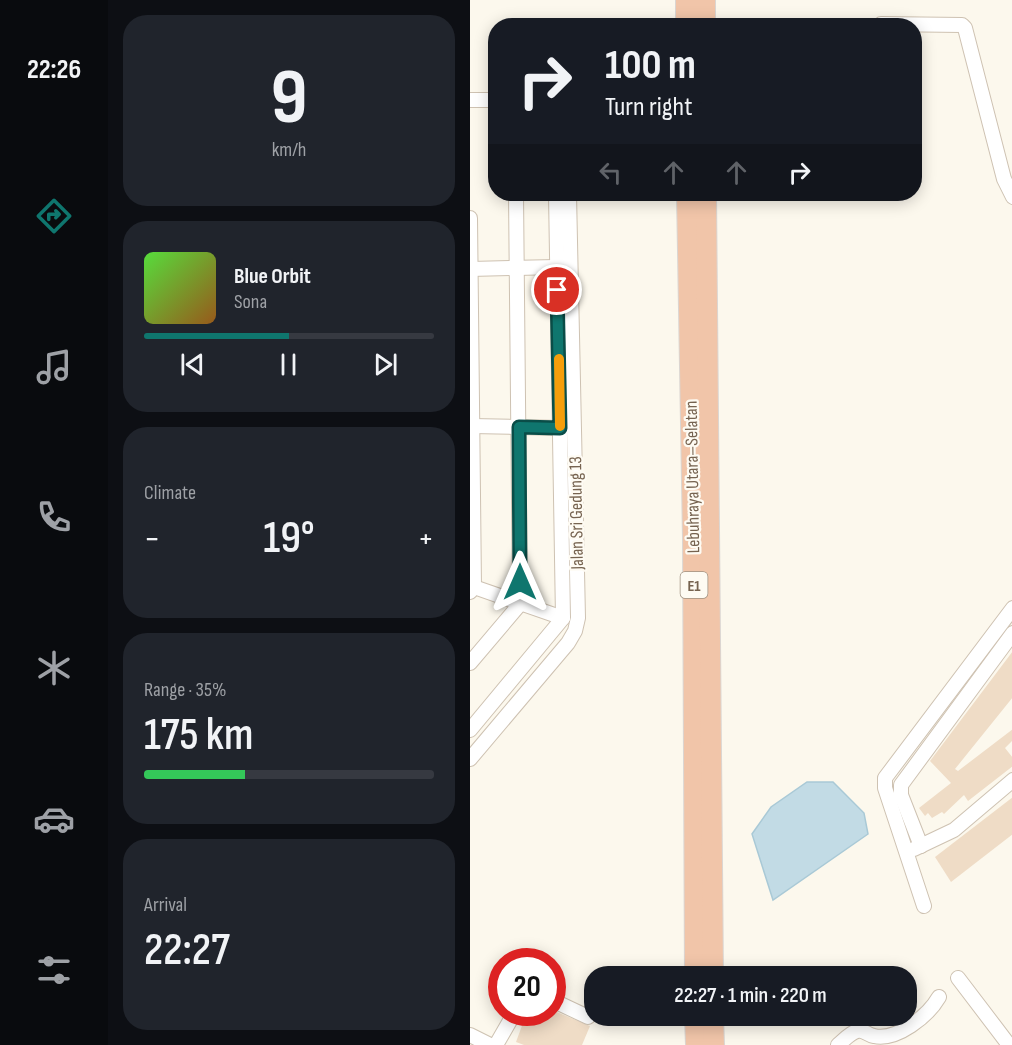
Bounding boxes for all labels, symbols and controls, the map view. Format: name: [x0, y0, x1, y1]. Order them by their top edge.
text: 100 m: [605, 40, 696, 91]
icon: right: [506, 42, 584, 120]
text: 9: [271, 52, 307, 145]
text: 22:26: [27, 54, 81, 86]
text: Turn right: [605, 91, 692, 123]
text: km/h: [272, 138, 306, 162]
icon: left: [594, 156, 627, 189]
icon: ahead: [657, 156, 690, 189]
icon: ahead: [720, 156, 753, 189]
icon: right: [783, 156, 816, 189]
icon: directions: [33, 195, 75, 237]
text: Blue Orbit: [234, 263, 311, 290]
pin: [531, 264, 582, 315]
icon: arrive: [540, 273, 573, 306]
text: Sona: [234, 290, 267, 314]
icon: music: [33, 346, 75, 388]
icon: previous: [176, 348, 209, 381]
icon: pause: [272, 348, 305, 381]
icon: next: [369, 348, 402, 381]
street label: Lebuhraya Utara–Selatan: [681, 400, 704, 554]
street label: Jalan Sri Gedung 13: [565, 456, 588, 571]
text: Climate: [144, 481, 196, 505]
icon: phone: [33, 496, 75, 538]
text: 19°: [263, 511, 315, 566]
text: −: [144, 519, 160, 559]
text: +: [418, 519, 434, 559]
position arrow: [488, 550, 552, 614]
road number: E1: [680, 572, 708, 598]
icon: climate: [33, 647, 75, 689]
text: Range · 35%: [144, 678, 226, 702]
text: 175 km: [144, 708, 253, 763]
icon: car: [33, 798, 75, 840]
text: Arrival: [144, 893, 187, 917]
text: 22:27: [144, 923, 230, 978]
speed limit sign: 20: [488, 948, 566, 1026]
icon: filters: [33, 949, 75, 991]
text: 22:27 · 1 min · 220 m: [674, 982, 827, 1009]

